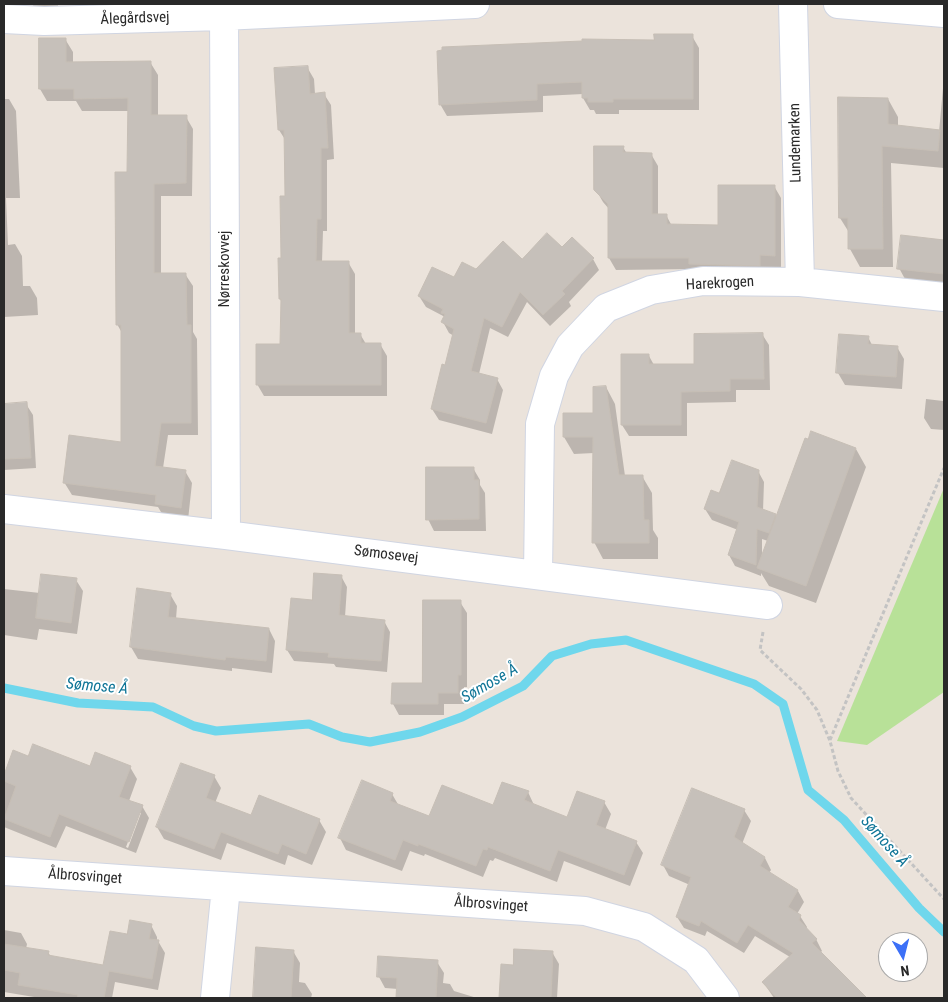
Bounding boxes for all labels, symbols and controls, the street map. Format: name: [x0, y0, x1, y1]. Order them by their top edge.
street label: Ålegårdsvej: [100, 9, 170, 29]
street label: Lundemarken: [786, 103, 806, 183]
street label: Nørreskovvej: [216, 231, 234, 307]
street label: Harekrogen: [685, 273, 755, 295]
street label: Sømosevej: [353, 542, 419, 568]
water label: Sømose Å: [458, 660, 522, 708]
water label: Sømose Å: [65, 675, 129, 699]
water label: Sømose Å: [856, 812, 912, 872]
street label: Ålbrosvinget: [47, 865, 123, 889]
street label: Ålbrosvinget: [453, 893, 529, 917]
north arrow: [878, 932, 928, 982]
text: N: [900, 962, 910, 979]

